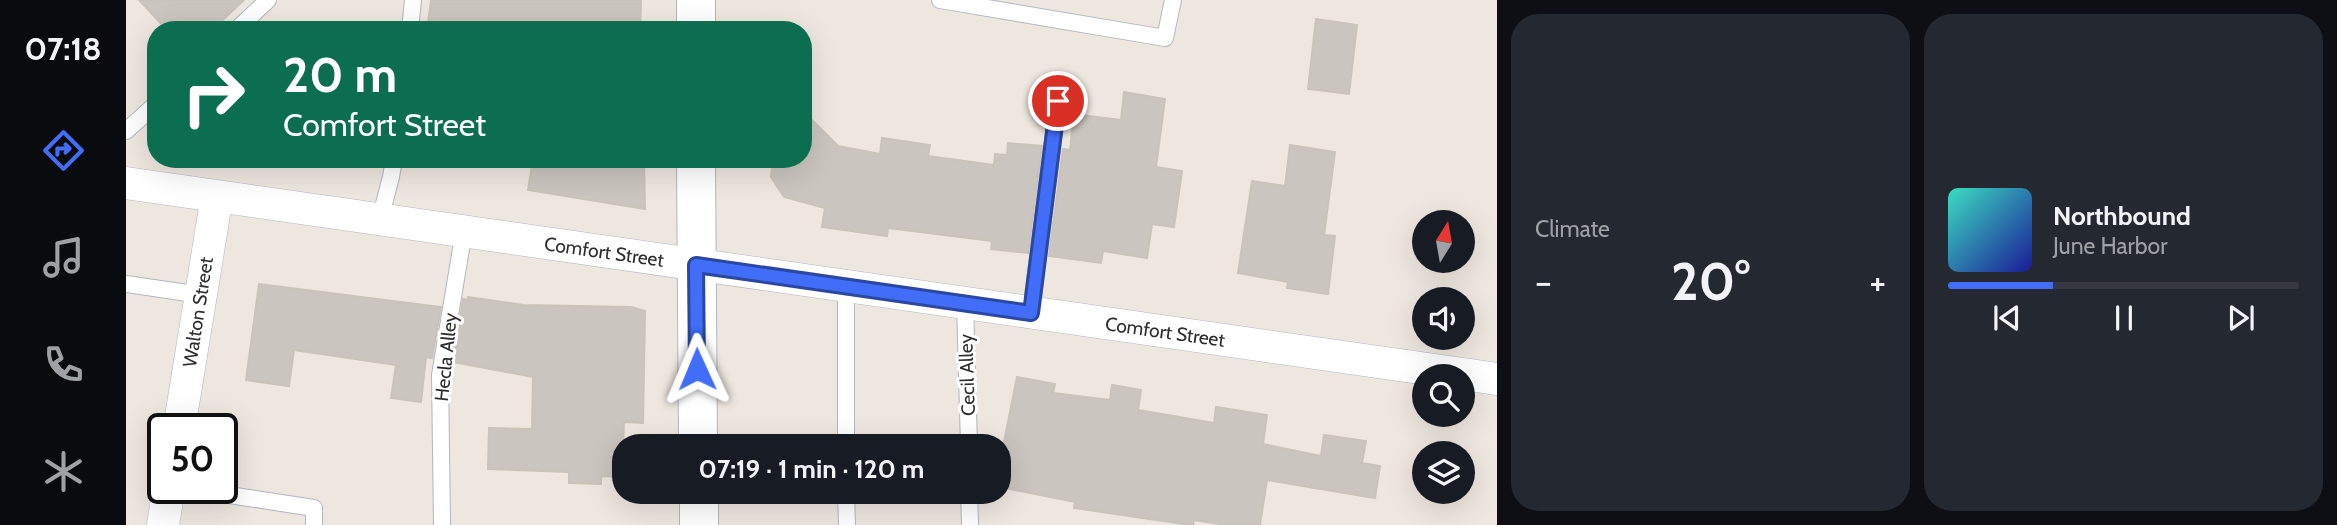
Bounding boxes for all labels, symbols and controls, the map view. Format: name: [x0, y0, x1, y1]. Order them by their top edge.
text: 07:18: [24, 29, 102, 68]
text: 20 m: [283, 45, 397, 104]
icon: right: [168, 49, 259, 140]
pin: [1028, 71, 1088, 131]
icon: arrive: [1039, 82, 1077, 120]
text: Comfort Street: [283, 105, 486, 144]
icon: directions: [39, 126, 88, 175]
text: Northbound: [2053, 200, 2191, 232]
north arrow: [1412, 210, 1475, 273]
map controls: [1412, 210, 1475, 504]
text: Climate: [1535, 215, 1610, 243]
street label: Comfort Street: [543, 232, 666, 272]
text: June Harbor: [2053, 232, 2167, 260]
icon: music: [39, 233, 88, 282]
text: 20°: [1671, 250, 1750, 313]
street label: Walton Street: [178, 255, 218, 369]
text: −: [1535, 258, 1552, 305]
text: +: [1869, 258, 1886, 305]
button: sound: [1412, 287, 1475, 350]
icon: previous: [1988, 299, 2026, 337]
icon: pause: [2105, 299, 2143, 337]
icon: next: [2222, 299, 2260, 337]
street label: Hecla Alley: [430, 311, 462, 402]
street label: Comfort Street: [1104, 312, 1227, 352]
position arrow: [660, 332, 734, 406]
street label: Cecil Alley: [954, 333, 980, 417]
icon: phone: [39, 340, 88, 389]
button: search: [1412, 364, 1475, 427]
speed limit sign: 50: [147, 413, 238, 504]
button: layers: [1412, 441, 1475, 504]
icon: climate: [39, 447, 88, 496]
text: 07:19 · 1 min · 120 m: [699, 453, 924, 485]

